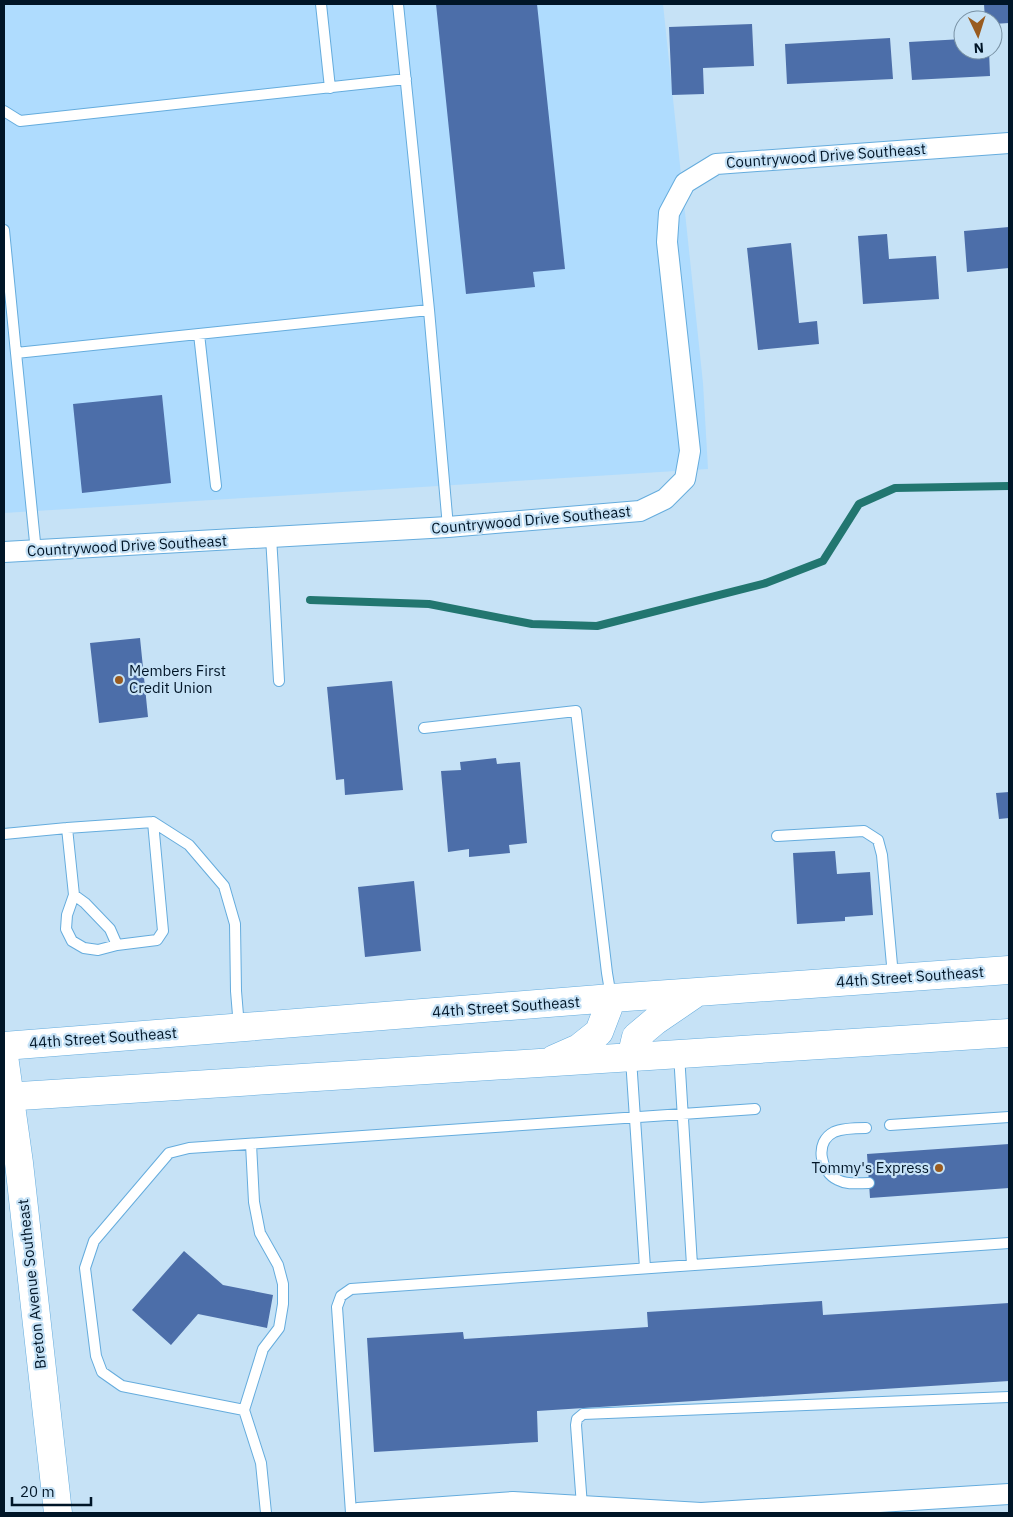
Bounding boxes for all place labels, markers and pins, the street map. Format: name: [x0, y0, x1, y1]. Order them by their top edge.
place label: Members First Credit Union: [129, 661, 226, 697]
marker: Members First Credit Union: [113, 674, 125, 686]
place label: Tommy's Express: [811, 1158, 929, 1177]
marker: Tommy's Express: [933, 1162, 945, 1174]

